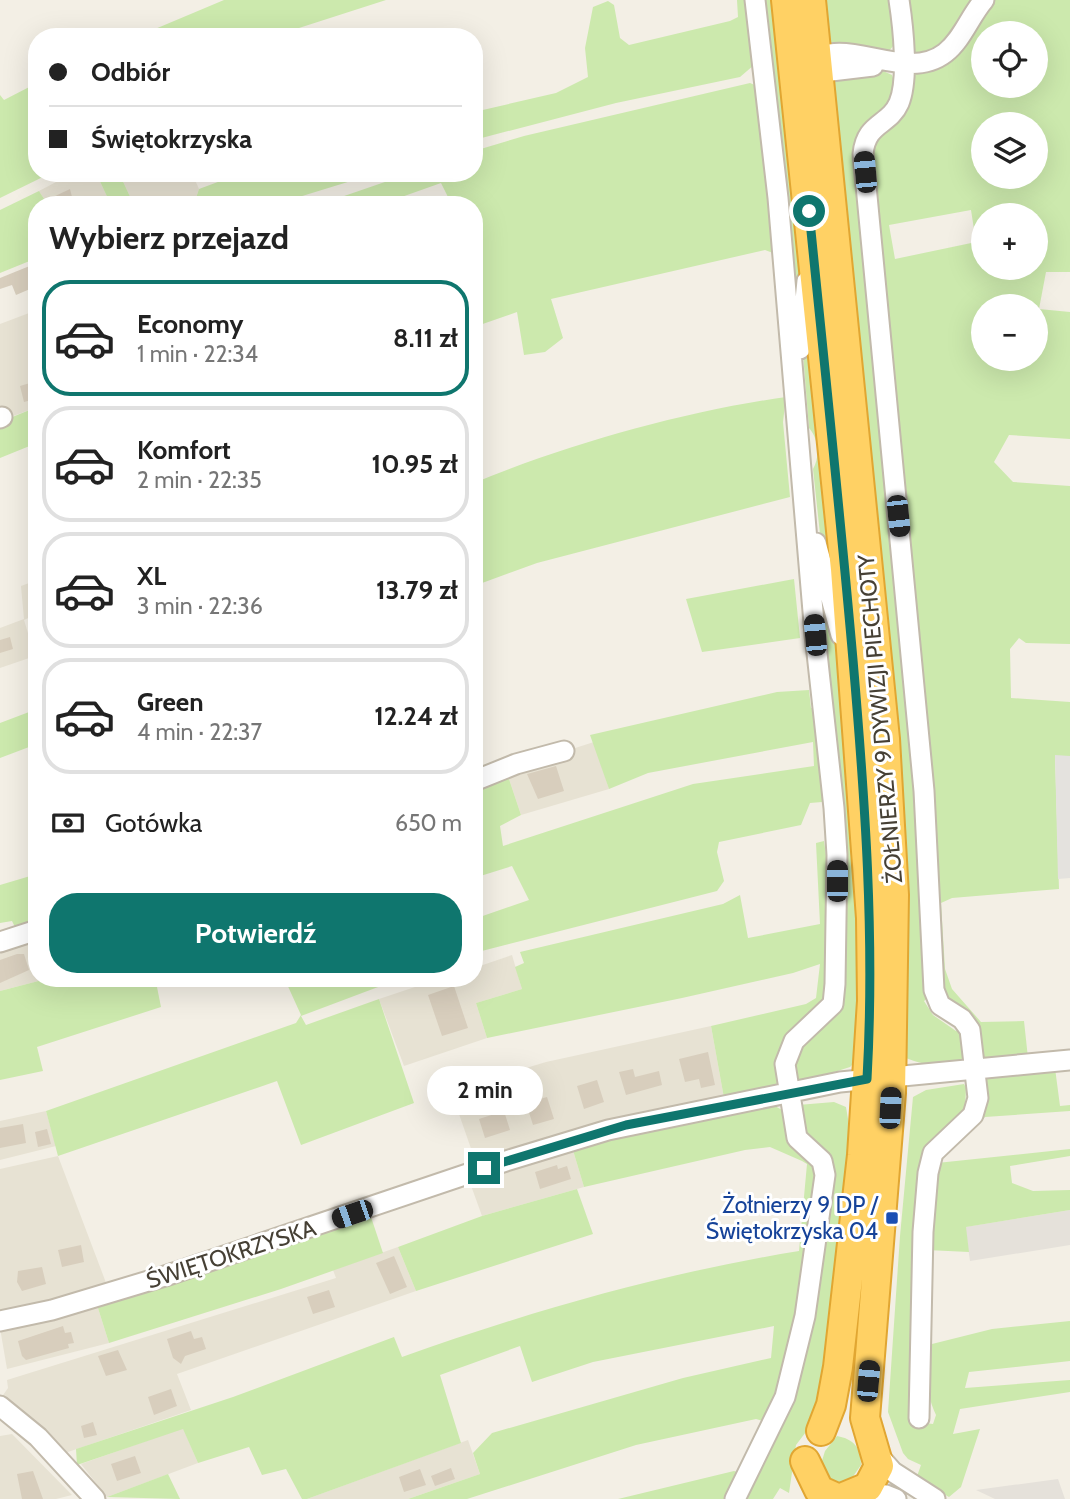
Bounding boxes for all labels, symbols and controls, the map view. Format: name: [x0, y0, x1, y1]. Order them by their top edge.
map controls: [971, 21, 1048, 371]
button: locate: [971, 21, 1048, 98]
text: Odbiór: [91, 56, 170, 88]
button: layers: [971, 112, 1048, 189]
text: Świętokrzyska: [91, 123, 252, 155]
car: [853, 150, 878, 194]
route start: [793, 195, 825, 227]
button: +: [971, 203, 1048, 280]
text: Wybierz przejazd: [49, 218, 289, 257]
button: −: [971, 294, 1048, 371]
icon: car: [53, 307, 116, 370]
text: Economy: [137, 308, 243, 340]
text: 8.11 zł: [393, 322, 458, 354]
text: 1 min · 22:34: [137, 340, 258, 368]
icon: car: [53, 433, 116, 496]
text: Komfort: [137, 434, 231, 466]
text: 10.95 zł: [372, 448, 458, 480]
text: 2 min · 22:35: [137, 466, 262, 494]
car: [886, 494, 911, 538]
street label: ŻOŁNIERZY 9 DYWIZJI PIECHOTY: [852, 552, 908, 885]
icon: car: [53, 559, 116, 622]
text: XL: [137, 560, 166, 592]
text: 13.79 zł: [376, 574, 458, 606]
text: 3 min · 22:36: [137, 592, 263, 620]
car: [803, 613, 828, 657]
icon: car: [53, 685, 116, 748]
text: Green: [137, 686, 204, 718]
text: 12.24 zł: [374, 700, 458, 732]
text: 4 min · 22:37: [137, 718, 262, 746]
icon: cash: [49, 804, 87, 842]
text: Gotówka: [105, 807, 202, 839]
text: 650 m: [395, 809, 462, 837]
car: [827, 860, 848, 902]
button: Potwierdź: [49, 893, 462, 973]
callout: 2 min: [426, 1066, 542, 1116]
text: 2 min: [457, 1076, 513, 1104]
car: [879, 1086, 902, 1130]
route end: [468, 1152, 500, 1184]
place label: Żołnierzy 9 DP / Świętokrzyska 04: [706, 1191, 880, 1245]
car: [329, 1197, 376, 1231]
marker: Żołnierzy 9 DP / Świętokrzyska 04: [884, 1210, 900, 1226]
street label: ŚWIĘTOKRZYSKA: [143, 1213, 319, 1295]
car: [856, 1359, 881, 1403]

